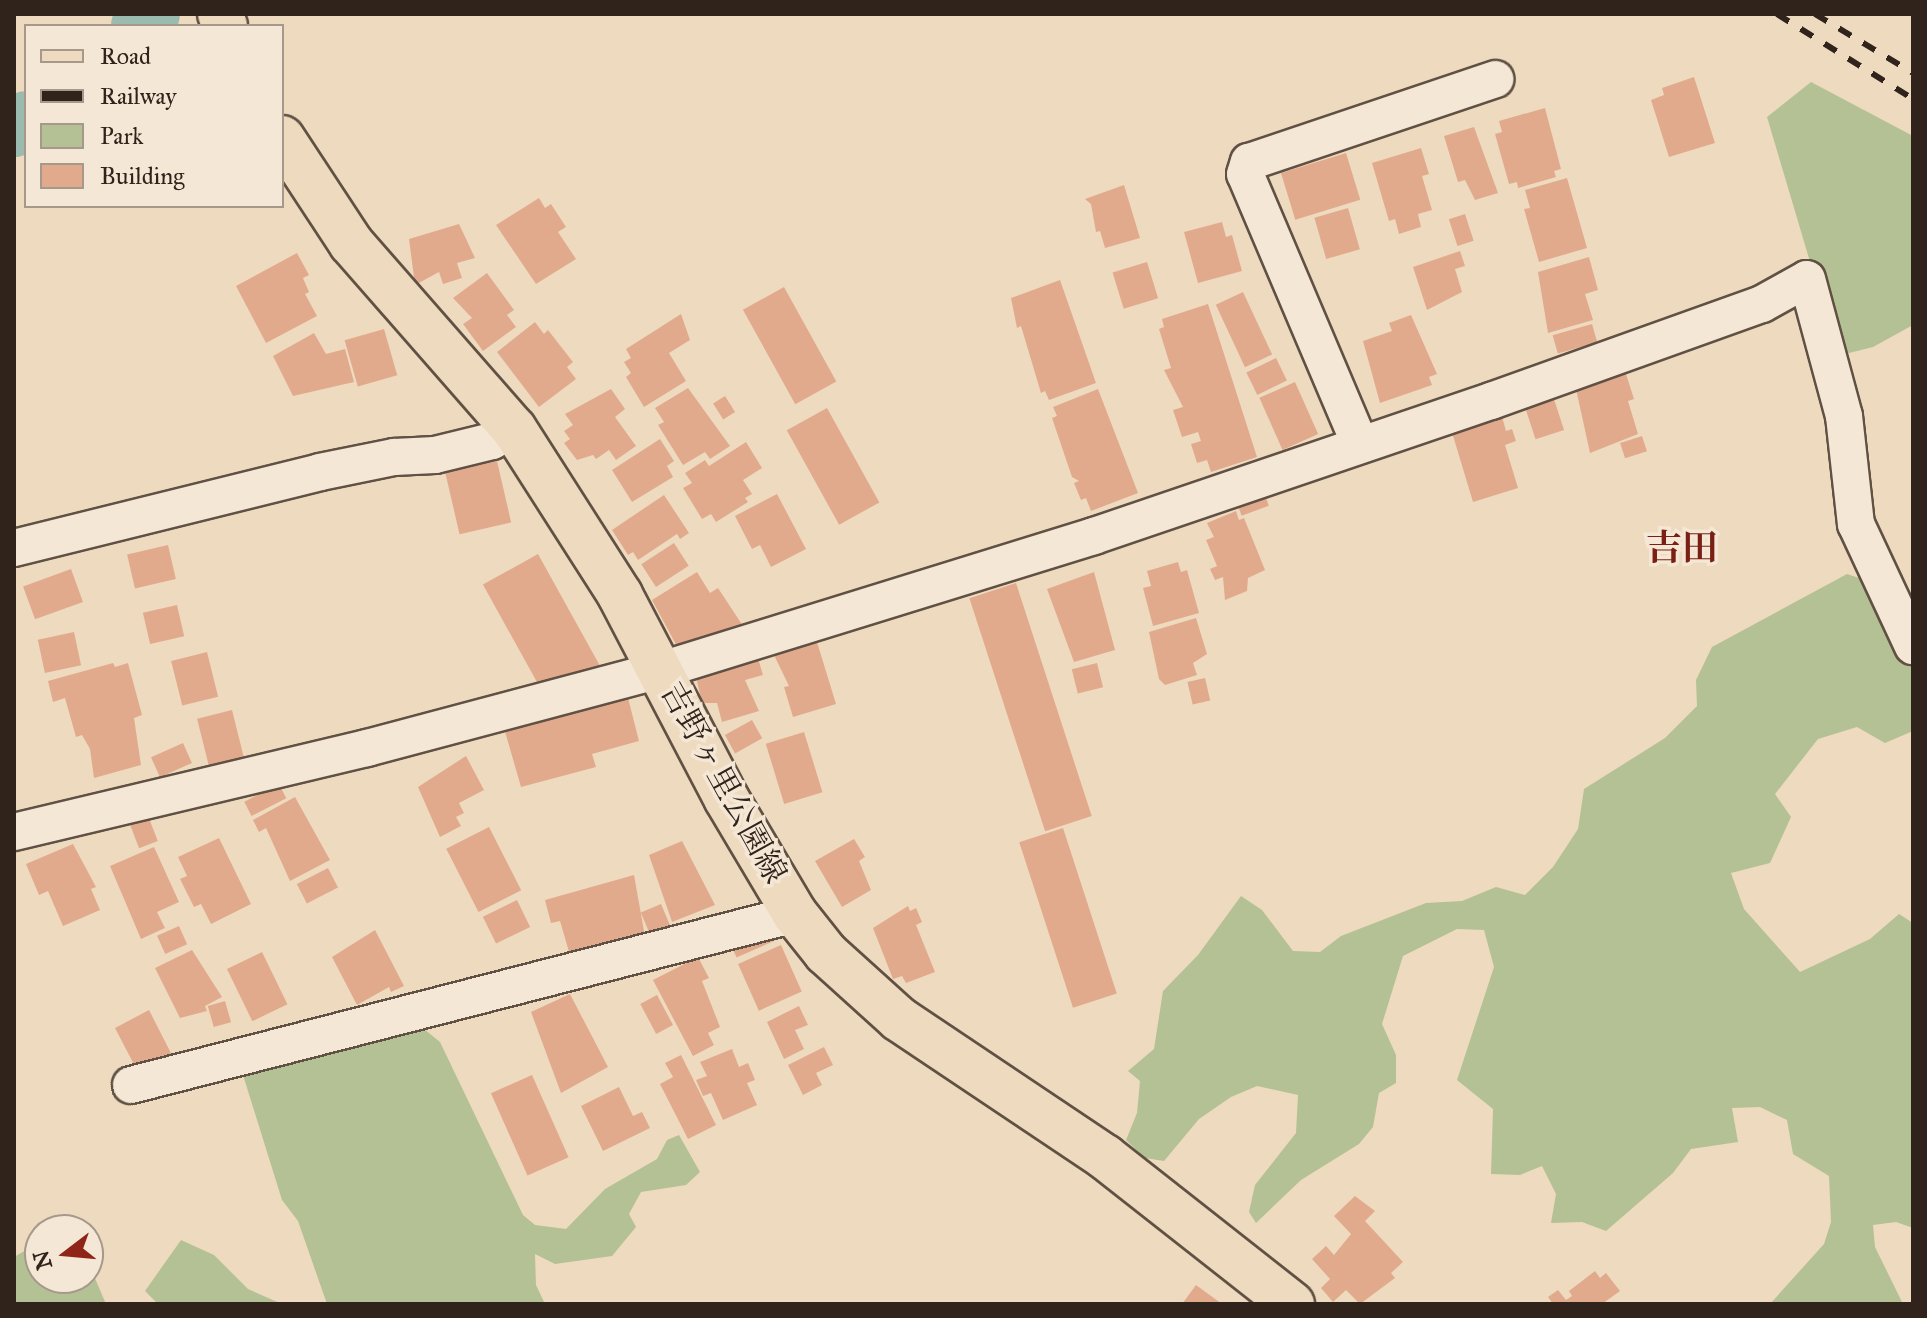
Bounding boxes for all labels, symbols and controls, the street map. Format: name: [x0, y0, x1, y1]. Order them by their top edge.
legend: [24, 24, 284, 208]
text: Road: [100, 41, 151, 71]
text: Railway: [100, 81, 177, 111]
text: Park: [100, 121, 143, 151]
text: Building: [100, 161, 185, 191]
district label: 吉田: [1646, 527, 1718, 571]
street label: 吉野ヶ里公園線: [652, 676, 794, 890]
north arrow: [24, 1214, 104, 1294]
text: N: [27, 1248, 58, 1273]

